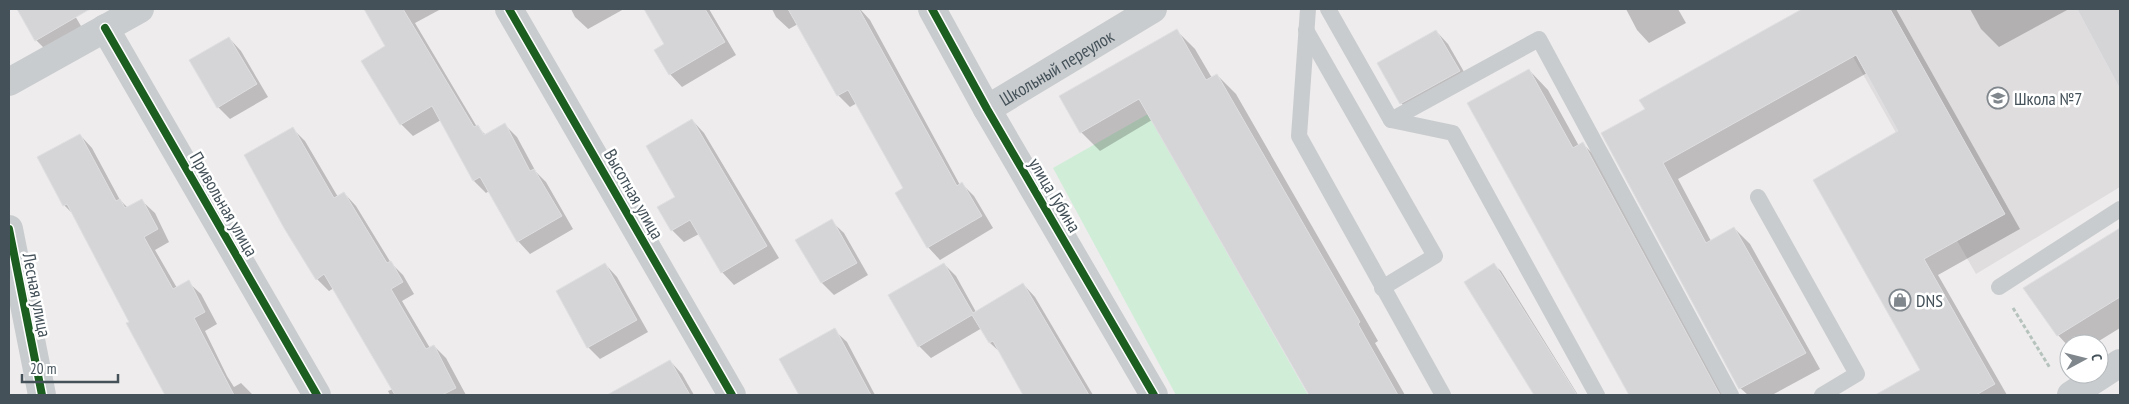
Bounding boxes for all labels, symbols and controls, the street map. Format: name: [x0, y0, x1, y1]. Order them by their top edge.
street label: Школьный переулок: [995, 24, 1118, 110]
school or university icon: Школа №7: [1986, 86, 2010, 110]
place label: Школа №7: [2014, 87, 2082, 110]
street label: Высотная улица: [599, 145, 669, 243]
street label: Привольная улица: [185, 148, 263, 260]
street label: улица Губина: [1024, 154, 1086, 236]
street label: Лесная улица: [17, 250, 56, 339]
shop icon: DNS: [1888, 288, 1912, 312]
place label: DNS: [1916, 289, 1943, 312]
north arrow: [2059, 334, 2109, 384]
scale bar: [22, 352, 119, 384]
text: С: [2088, 353, 2106, 362]
text: 20 m: [30, 359, 56, 378]

